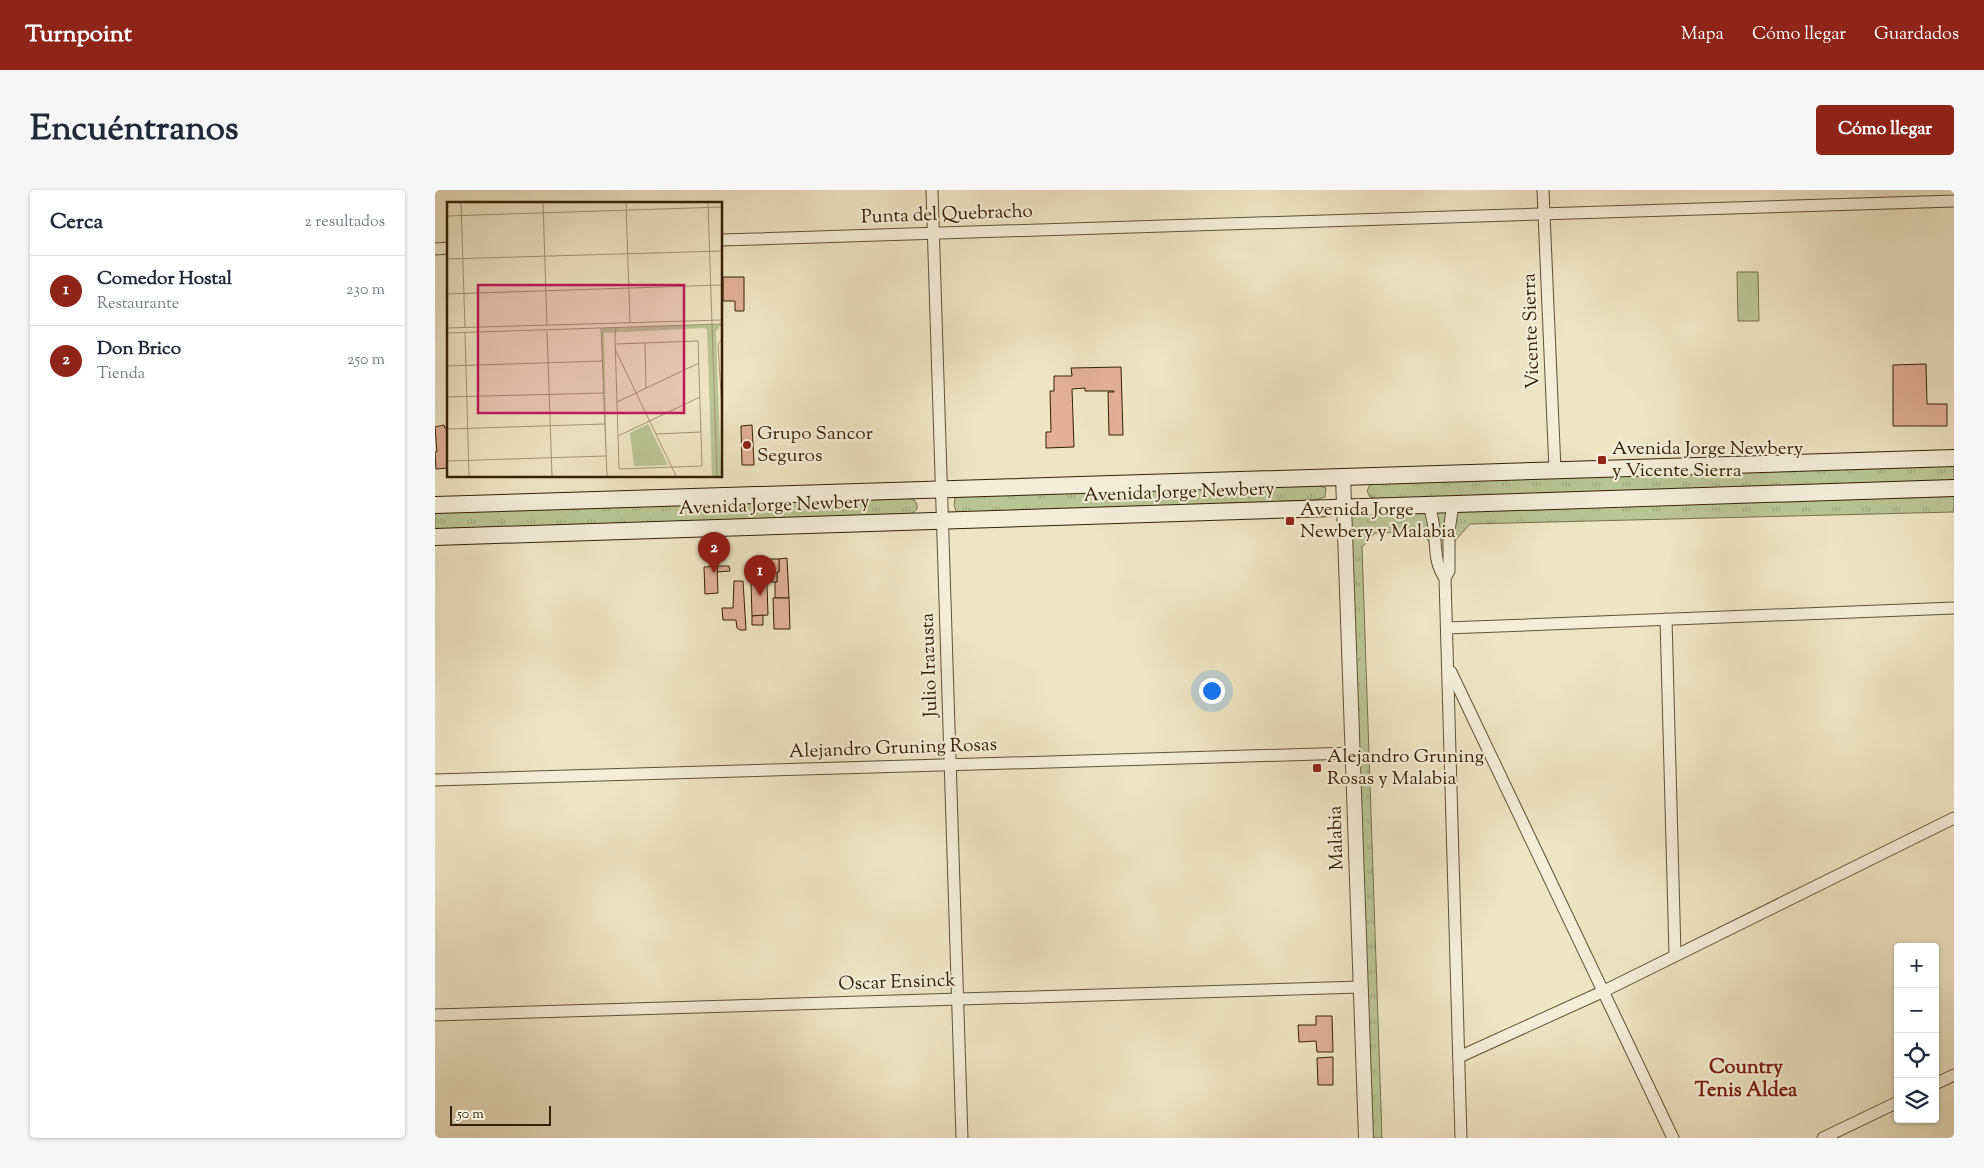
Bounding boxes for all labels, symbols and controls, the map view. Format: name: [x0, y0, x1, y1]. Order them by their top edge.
text: Turnpoint: [25, 18, 132, 52]
text: Mapa: [1681, 22, 1724, 48]
text: Cómo llegar: [1752, 22, 1846, 48]
text: Guardados: [1874, 22, 1959, 48]
text: Encuéntranos: [30, 105, 239, 156]
button: Cómo llegar: [1816, 105, 1954, 155]
street label: Punta del Quebracho: [861, 199, 1033, 231]
inset map: [447, 202, 723, 478]
text: Cerca: [50, 208, 103, 238]
text: 2 resultados: [304, 211, 385, 234]
text: Comedor Hostal: [97, 266, 232, 293]
street label: Vicente Sierra: [1516, 272, 1548, 389]
text: 1: [63, 279, 69, 302]
text: 230 m: [346, 279, 385, 302]
text: Restaurante: [97, 293, 179, 316]
text: Don Brico: [97, 336, 181, 363]
text: 2: [62, 349, 70, 372]
text: 250 m: [347, 349, 385, 372]
text: Tienda: [97, 363, 145, 386]
place label: Grupo Sancor Seguros: [757, 421, 873, 470]
place label: Avenida Jorge Newbery y Vicente Sierra: [1612, 436, 1804, 485]
marker: Grupo Sancor Seguros: [741, 439, 753, 451]
marker: Avenida Jorge Newbery y Vicente Sierra: [1596, 454, 1608, 466]
street label: Avenida Jorge Newbery: [1083, 476, 1276, 510]
street label: Avenida Jorge Newbery: [678, 489, 871, 523]
place label: Avenida Jorge Newbery y Malabia: [1300, 497, 1456, 546]
marker: Avenida Jorge Newbery y Malabia: [1284, 515, 1296, 527]
pin: 2: [698, 532, 730, 573]
pin: 1: [744, 555, 776, 596]
street label: Julio Irazusta: [915, 612, 945, 719]
your location: [1199, 678, 1225, 704]
street label: Alejandro Gruning Rosas: [788, 732, 998, 766]
place label: Alejandro Gruning Rosas y Malabia: [1327, 744, 1484, 793]
marker: Alejandro Gruning Rosas y Malabia: [1311, 762, 1323, 774]
street label: Malabia: [1322, 805, 1352, 871]
map controls: [1894, 943, 1939, 1123]
button: +: [1894, 943, 1939, 988]
street label: Oscar Ensinck: [838, 967, 957, 999]
button: −: [1894, 988, 1939, 1033]
button: locate: [1894, 1033, 1939, 1078]
district label: Country Tenis Aldea: [1695, 1054, 1798, 1106]
button: layers: [1894, 1078, 1939, 1123]
scale bar: [450, 1103, 551, 1126]
text: 50 m: [457, 1105, 484, 1125]

